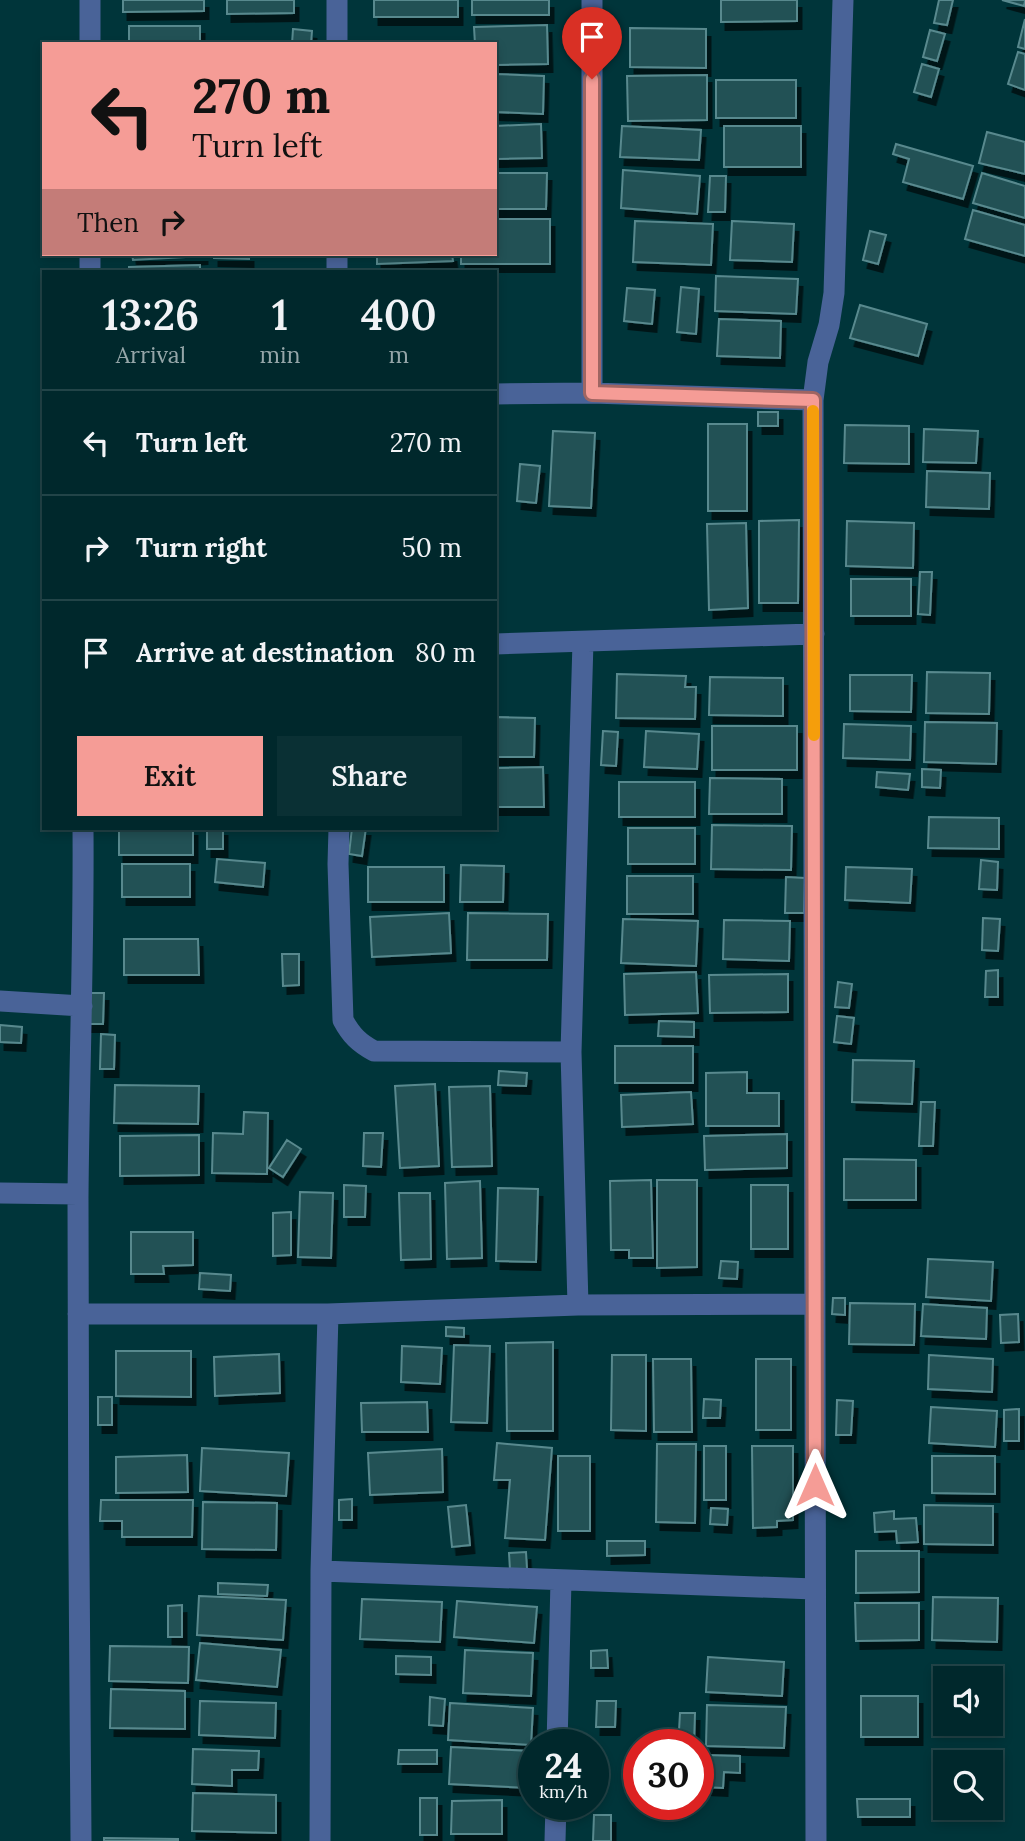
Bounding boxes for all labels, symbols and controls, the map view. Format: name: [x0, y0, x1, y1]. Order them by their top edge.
pin: [562, 7, 622, 79]
icon: arrive: [573, 18, 611, 56]
text: 270 m: [192, 64, 330, 126]
icon: left: [77, 70, 168, 161]
text: Turn left: [192, 125, 322, 166]
icon: right: [153, 203, 191, 241]
text: Then: [77, 206, 139, 239]
text: 13:26: [102, 288, 199, 342]
text: 1: [272, 288, 288, 342]
text: 400: [361, 288, 437, 342]
text: Arrival: [116, 340, 186, 369]
text: min: [260, 340, 301, 369]
text: m: [388, 340, 409, 369]
icon: left: [77, 424, 115, 462]
text: Turn left: [136, 426, 247, 459]
text: 270 m: [390, 426, 462, 459]
icon: right: [77, 529, 115, 567]
text: Turn right: [136, 531, 267, 564]
text: 50 m: [402, 531, 462, 564]
icon: arrive: [77, 634, 115, 672]
text: Arrive at destination: [136, 636, 394, 669]
text: 80 m: [415, 636, 476, 669]
button: Exit: [77, 736, 263, 816]
button: Share: [277, 736, 462, 816]
position arrow: [778, 1448, 852, 1522]
map controls: [933, 1666, 1003, 1820]
button: sound: [933, 1666, 1003, 1736]
speed limit sign: 30: [623, 1729, 714, 1820]
text: 24: [545, 1743, 582, 1788]
button: search: [933, 1750, 1003, 1820]
text: km/h: [539, 1780, 588, 1803]

